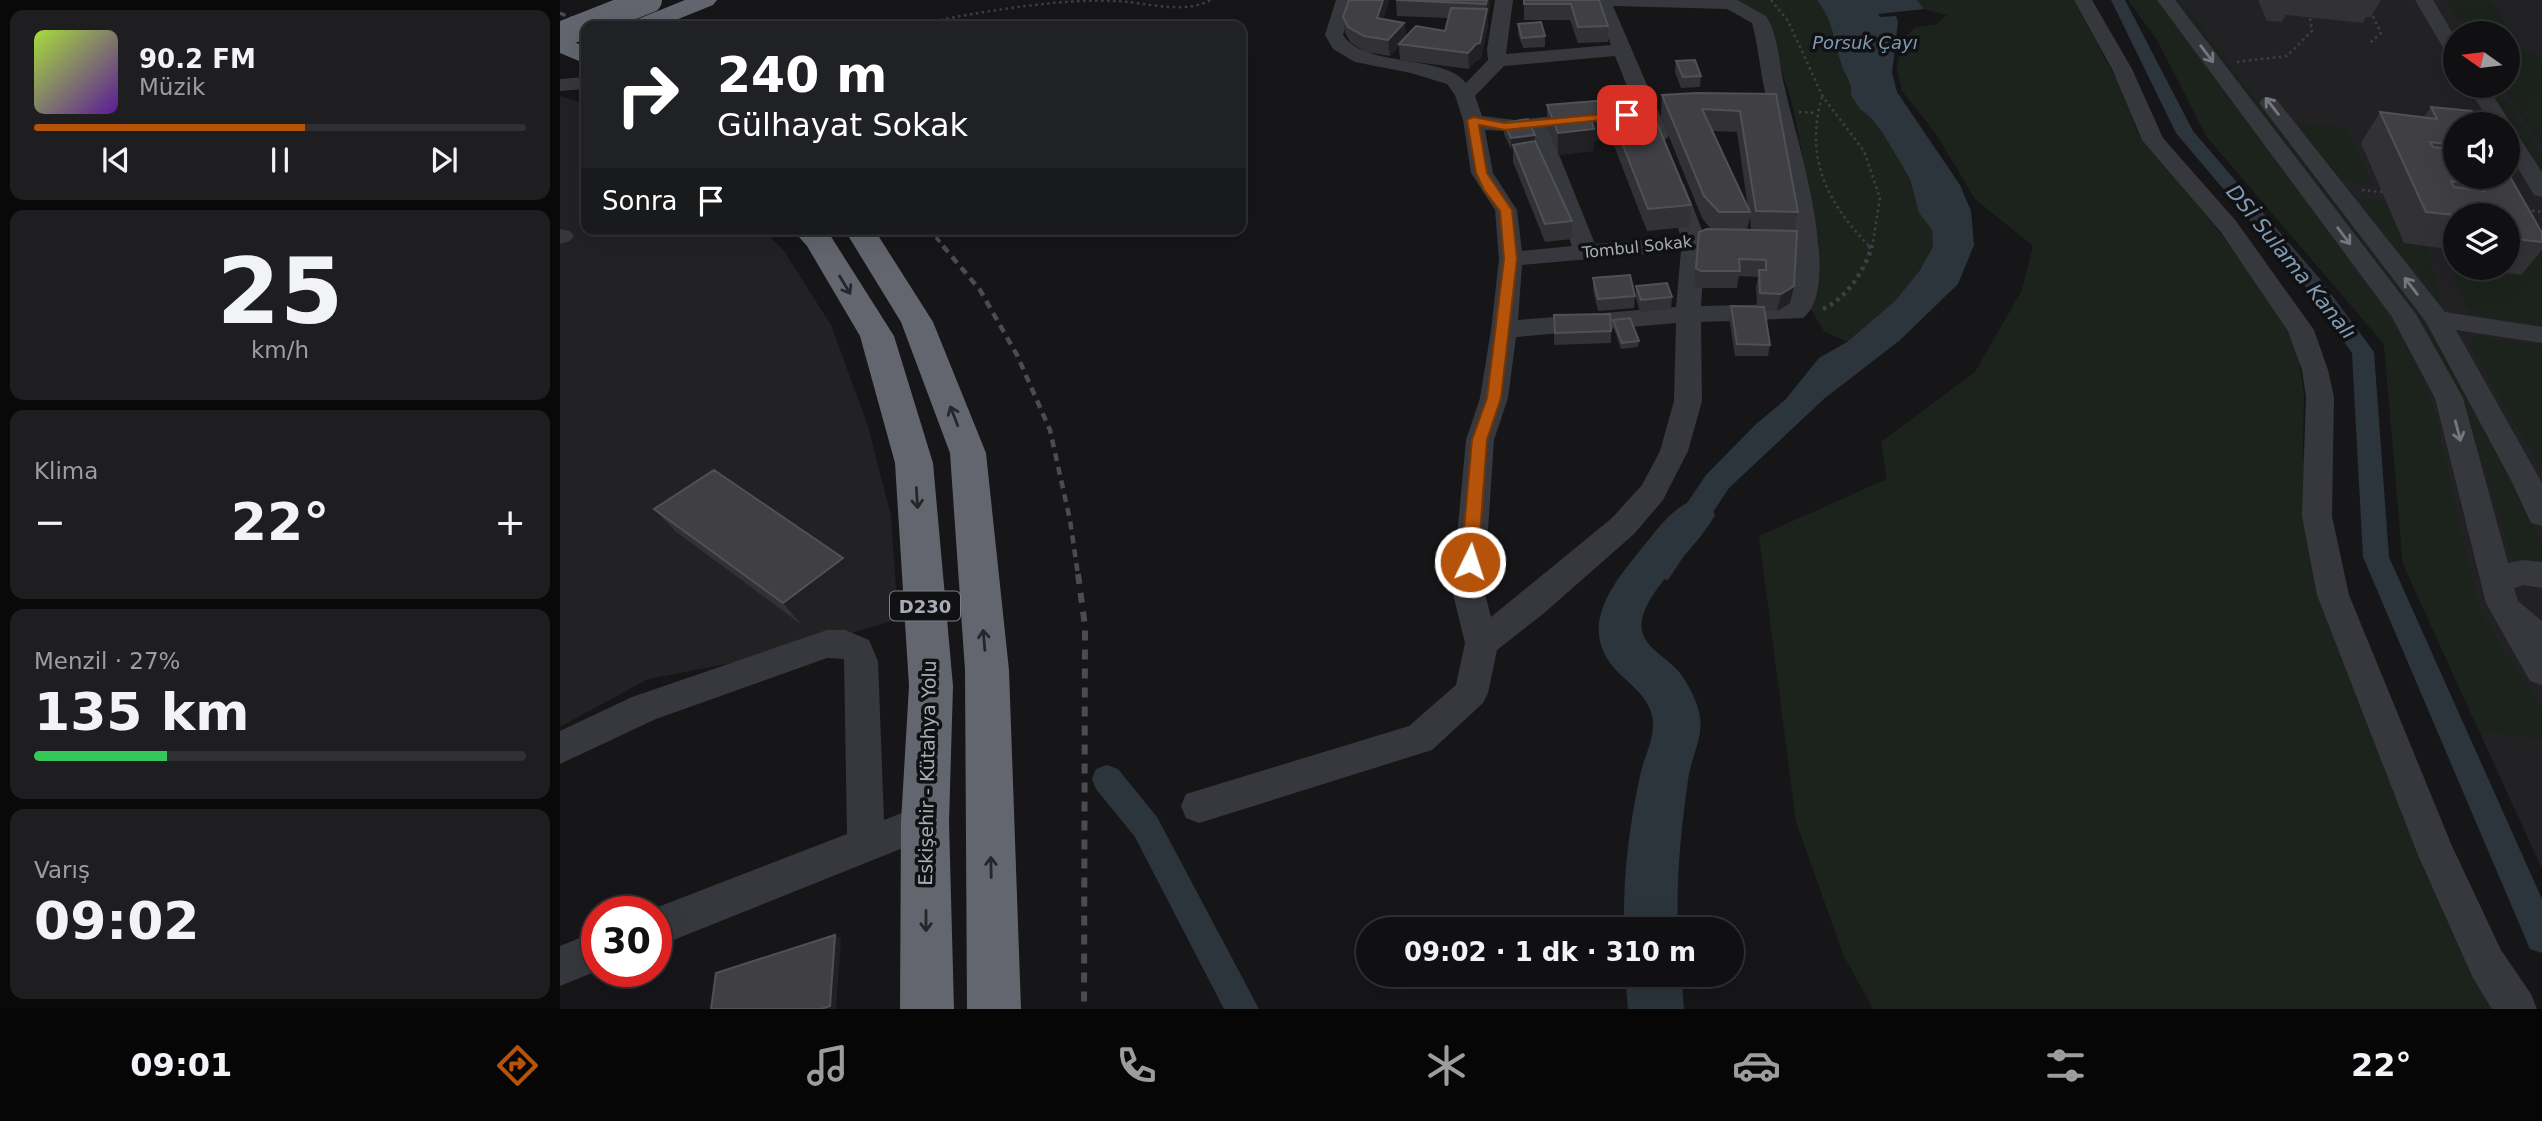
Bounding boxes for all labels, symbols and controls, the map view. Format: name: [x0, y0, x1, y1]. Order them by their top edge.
north arrow: [2443, 21, 2520, 98]
map controls: [2443, 21, 2520, 280]
water label: Porsuk Çayı: [1812, 32, 1918, 53]
text: 90.2 FM: [139, 44, 256, 74]
one-way arrow: [2200, 45, 2215, 63]
text: 240 m: [717, 47, 887, 104]
icon: right: [602, 49, 693, 140]
text: Müzik: [139, 74, 205, 100]
pin: [1597, 85, 1657, 145]
icon: arrive: [1608, 96, 1646, 134]
one-way arrow: [2264, 98, 2279, 116]
text: Gülhayat Sokak: [717, 106, 968, 144]
button: sound: [2443, 112, 2520, 189]
icon: previous: [97, 141, 135, 179]
icon: pause: [261, 141, 299, 179]
icon: next: [425, 141, 463, 179]
water label: DSİ Sulama Kanalı: [2221, 179, 2361, 344]
icon: arrive: [692, 182, 730, 220]
text: Sonra: [602, 186, 678, 216]
button: layers: [2443, 203, 2520, 280]
one-way arrow: [2337, 226, 2351, 245]
street label: Tombul Sokak: [1580, 232, 1694, 262]
text: 25: [217, 239, 343, 344]
one-way arrow: [839, 274, 853, 294]
one-way arrow: [2404, 278, 2419, 296]
text: km/h: [251, 337, 309, 363]
one-way arrow: [946, 405, 959, 427]
one-way arrow: [2452, 420, 2465, 442]
text: Klima: [34, 458, 98, 484]
one-way arrow: [911, 486, 924, 509]
text: 22°: [231, 492, 329, 552]
text: −: [34, 500, 66, 544]
text: +: [494, 500, 526, 544]
position arrow: [1433, 525, 1507, 599]
road number: D230: [890, 592, 960, 620]
one-way arrow: [977, 629, 990, 652]
text: Menzil · 27%: [34, 648, 180, 674]
street label: Eskişehir - Kütahya Yolu: [914, 660, 940, 886]
text: 135 km: [34, 682, 249, 742]
one-way arrow: [984, 856, 998, 879]
text: Varış: [34, 857, 90, 883]
text: 09:02: [34, 891, 200, 951]
speed limit sign: 30: [581, 896, 672, 987]
one-way arrow: [919, 909, 933, 932]
text: 09:02 · 1 dk · 310 m: [1404, 937, 1696, 967]
icon: directions: [493, 1041, 542, 1090]
icon: music: [803, 1041, 852, 1090]
icon: phone: [1112, 1041, 1161, 1090]
icon: climate: [1422, 1041, 1471, 1090]
icon: car: [1732, 1041, 1781, 1090]
icon: filters: [2041, 1041, 2090, 1090]
text: 09:01: [130, 1046, 232, 1084]
text: 22°: [2351, 1046, 2412, 1084]

